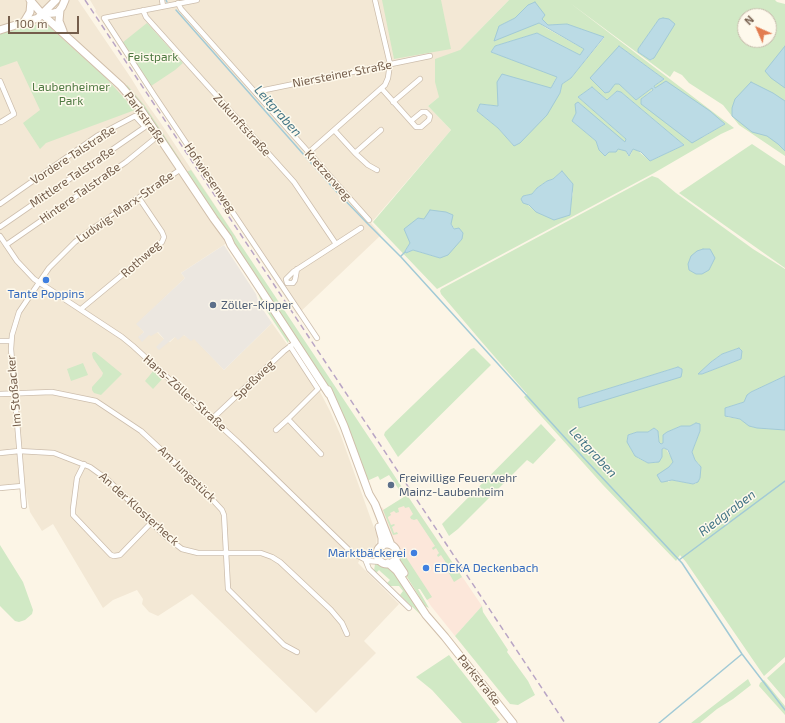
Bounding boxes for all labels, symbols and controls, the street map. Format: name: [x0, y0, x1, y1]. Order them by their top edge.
scale bar: [10, 8, 81, 34]
north arrow: [737, 8, 777, 48]
text: N: [741, 12, 756, 27]
text: 100 m: [15, 16, 47, 30]
park label: Feistpark: [128, 50, 178, 64]
street label: Niersteiner Straße: [291, 57, 393, 91]
park label: Laubenheimer Park: [32, 80, 110, 108]
water label: Leitgraben: [251, 82, 305, 140]
street label: Parkstraße: [121, 89, 169, 147]
street label: Zukunftstraße: [210, 91, 274, 159]
street label: Vordere Talstraße: [28, 122, 118, 188]
street label: Hofwiesenweg: [181, 140, 239, 216]
street label: Mittlere Talstraße: [27, 143, 117, 211]
street label: Kretzerweg: [302, 147, 354, 203]
street label: Hintere Talstraße: [37, 160, 123, 226]
street label: Ludwig-Marx-Straße: [74, 168, 176, 246]
street label: Rothweg: [118, 237, 164, 281]
marker: Tante Poppins: [41, 275, 51, 285]
place label: Tante Poppins: [8, 287, 84, 301]
place label: Zöller-Kipper: [221, 298, 293, 312]
marker: Zöller-Kipper: [208, 300, 218, 310]
street label: Hans-Zöller-Straße: [140, 352, 230, 434]
street label: Im Stoßacker: [4, 354, 24, 428]
street label: Speßweg: [231, 357, 277, 403]
water label: Leitgraben: [566, 423, 620, 481]
street label: Am Jungstück: [155, 443, 219, 505]
street label: An der Klosterheck: [96, 469, 182, 549]
place label: Freiwillige Feuerwehr Mainz-Laubenheim: [399, 471, 517, 499]
marker: Freiwillige Feuerwehr Mainz-Laubenheim: [386, 480, 396, 490]
water label: Riedgraben: [695, 486, 759, 540]
place label: Marktbäckerei: [328, 546, 406, 560]
marker: Marktbäckerei: [409, 548, 419, 558]
place label: EDEKA Deckenbach: [434, 561, 539, 575]
marker: EDEKA Deckenbach: [421, 563, 431, 573]
street label: Parkstraße: [454, 652, 504, 708]

